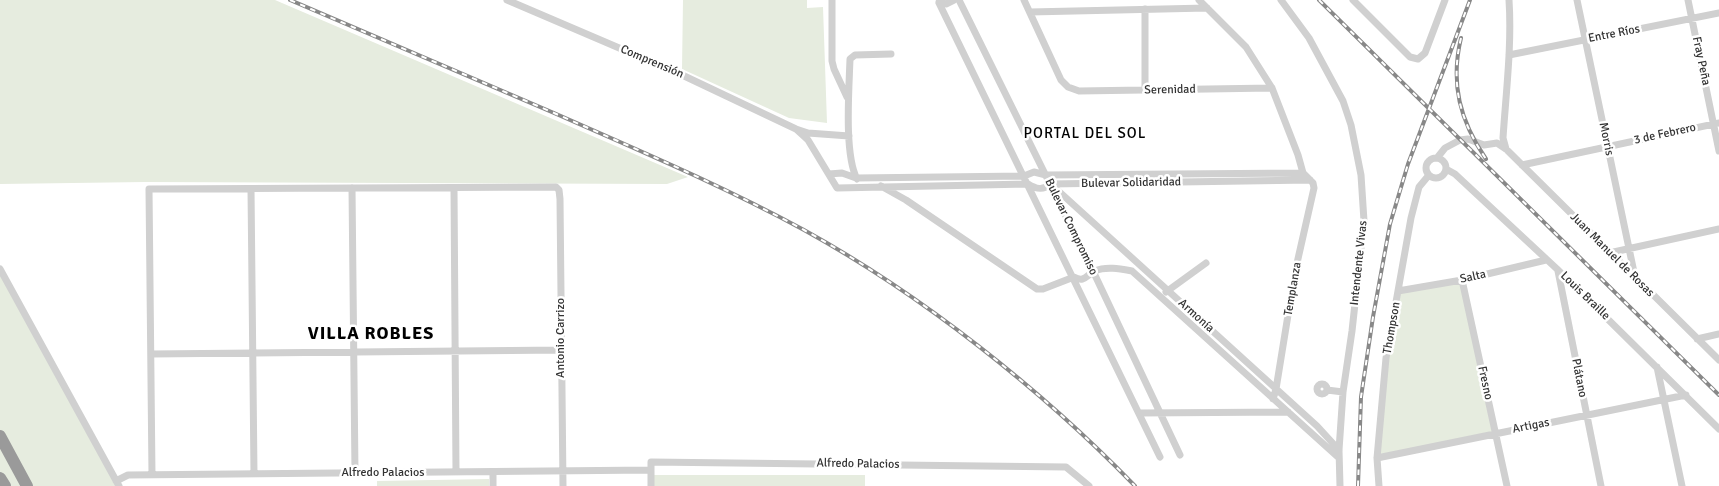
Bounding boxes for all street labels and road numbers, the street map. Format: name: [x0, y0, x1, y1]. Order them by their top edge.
street label: Entre Ríos: [1587, 22, 1641, 46]
street label: Fray Peña: [1689, 35, 1713, 87]
street label: Comprensión: [618, 42, 686, 82]
street label: Serenidad: [1144, 82, 1196, 98]
street label: 3 de Febrero: [1633, 120, 1697, 148]
street label: Morris: [1595, 121, 1617, 157]
street label: Bulevar Solidaridad: [1081, 175, 1181, 191]
street label: Bulevar Compromiso: [1041, 176, 1101, 278]
street label: Juan Manuel de Rosas: [1567, 210, 1657, 300]
street label: Intendente Vivas: [1347, 220, 1371, 306]
street label: Templanza: [1281, 261, 1305, 317]
street label: Salta: [1459, 267, 1487, 287]
street label: Louis Braille: [1557, 269, 1613, 323]
street label: Armonía: [1175, 296, 1217, 336]
street label: Antonio Carrizo: [554, 298, 568, 378]
street label: Thompson: [1380, 301, 1404, 355]
street label: Plátano: [1568, 357, 1590, 399]
street label: Fresno: [1474, 365, 1496, 401]
street label: Artigas: [1511, 415, 1551, 437]
street label: Alfredo Palacios: [816, 456, 900, 472]
street label: Alfredo Palacios: [341, 466, 425, 480]

